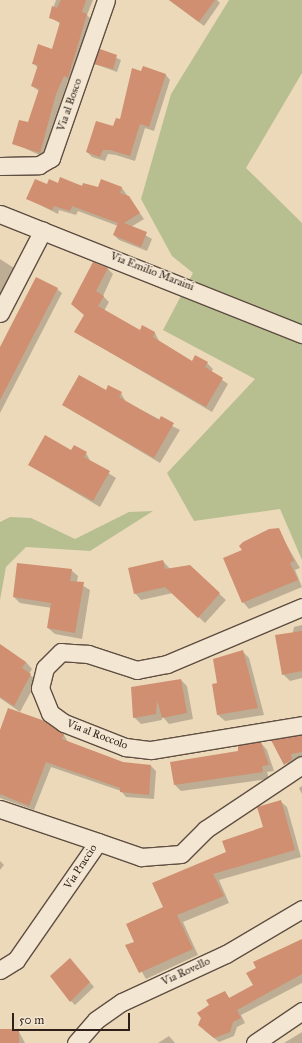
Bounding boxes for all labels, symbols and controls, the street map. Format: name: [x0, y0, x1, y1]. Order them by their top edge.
street label: Via al Bosco: [55, 77, 85, 133]
street label: Via Emilio Maraini: [108, 250, 196, 294]
street label: Via al Roccolo: [65, 717, 129, 753]
street label: Via Praccio: [62, 842, 100, 892]
street label: Via Rovello: [160, 955, 212, 989]
scale bar: [14, 1005, 132, 1031]
text: 50 m: [19, 1013, 44, 1027]

